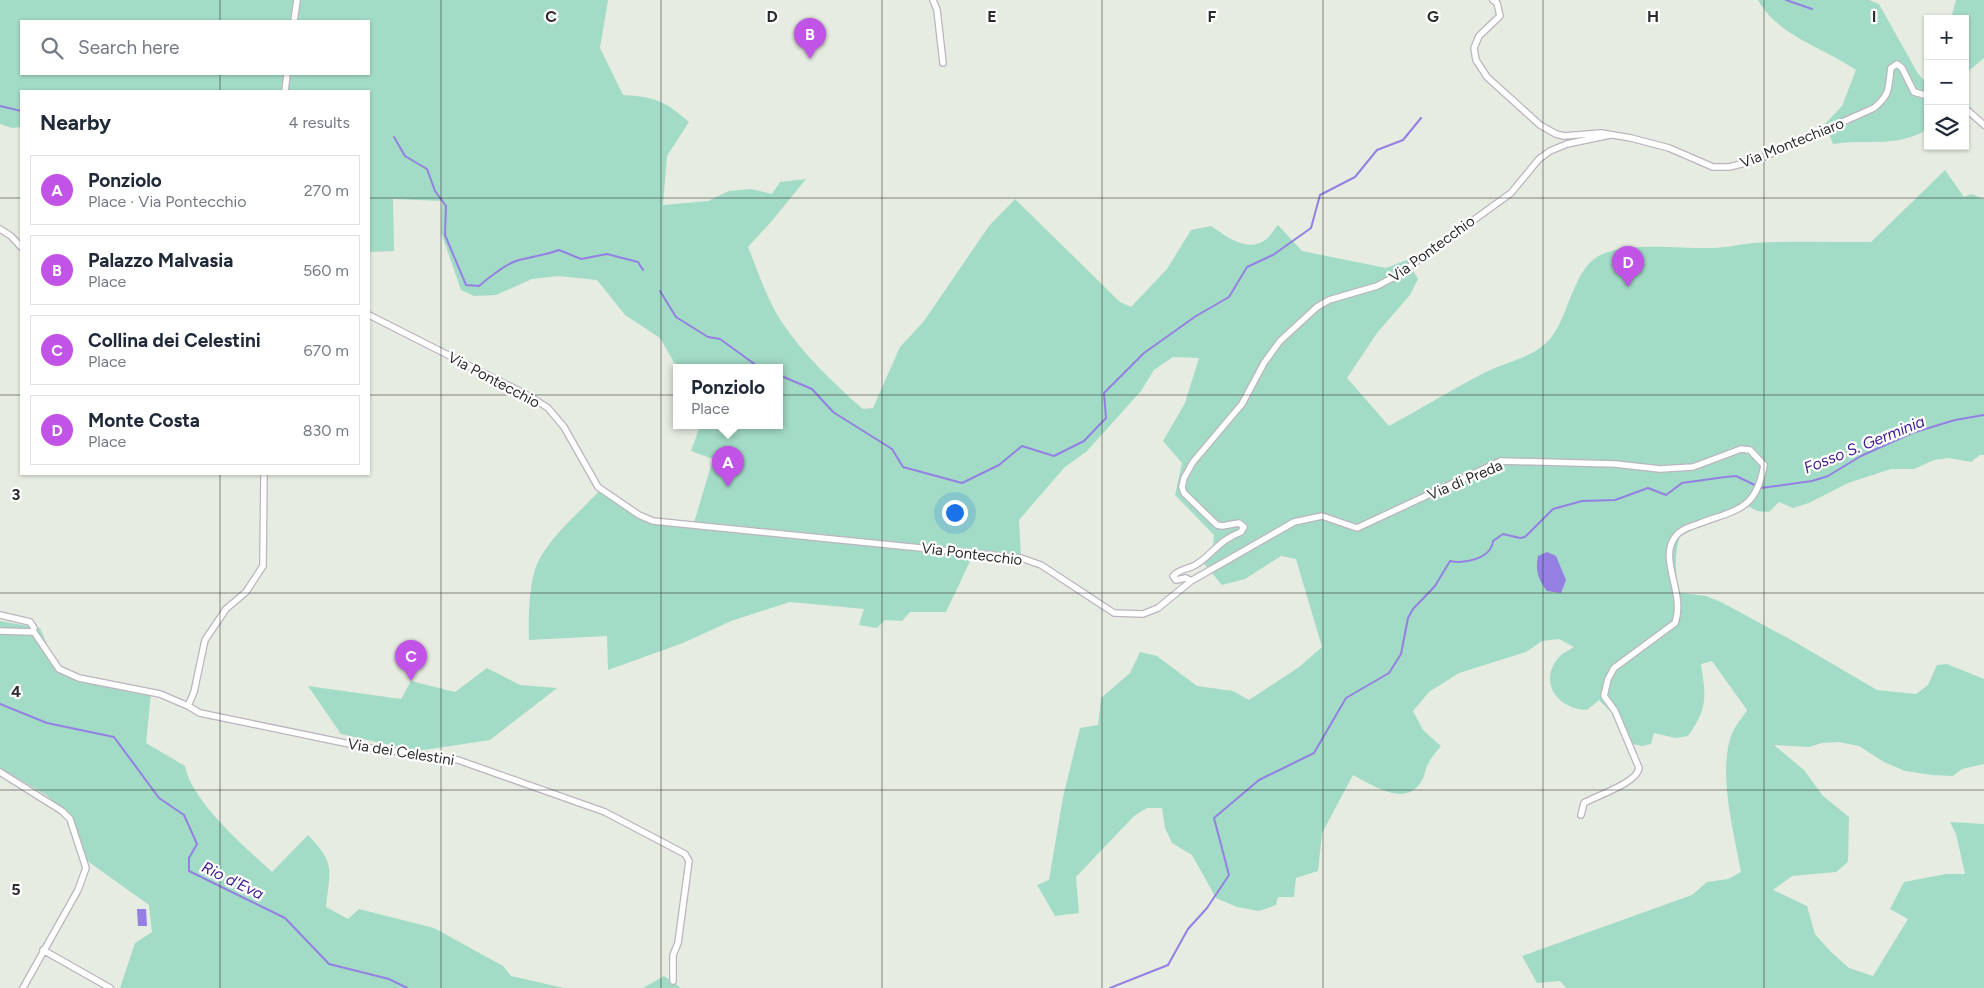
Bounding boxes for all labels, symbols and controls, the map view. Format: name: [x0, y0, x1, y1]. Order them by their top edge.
text: C: [545, 7, 557, 26]
text: D: [766, 7, 778, 26]
text: E: [987, 7, 997, 26]
text: F: [1208, 7, 1217, 26]
text: G: [1427, 7, 1439, 26]
text: H: [1647, 7, 1659, 26]
text: I: [1872, 7, 1876, 26]
map controls: [1924, 15, 1969, 150]
button: +: [1924, 15, 1969, 60]
pin: B: [794, 18, 826, 59]
search box: [20, 20, 370, 75]
icon: search: [38, 34, 66, 62]
text: Search here: [78, 36, 180, 59]
button: −: [1924, 60, 1969, 105]
button: layers: [1924, 105, 1969, 150]
text: Nearby: [40, 110, 111, 135]
text: 4 results: [289, 113, 350, 132]
street label: Via Montechiaro: [1738, 114, 1847, 172]
text: Ponziolo: [88, 169, 162, 192]
text: A: [51, 181, 63, 200]
text: 270 m: [304, 181, 349, 200]
text: Place · Via Pontecchio: [88, 192, 247, 211]
street label: Via Pontecchio: [1386, 212, 1479, 286]
pin: D: [1612, 246, 1644, 287]
text: Palazzo Malvasia: [88, 249, 233, 272]
text: B: [52, 261, 62, 280]
text: 560 m: [303, 261, 349, 280]
text: Place: [88, 272, 126, 291]
text: Collina dei Celestini: [88, 329, 261, 352]
text: C: [51, 341, 63, 360]
text: 670 m: [304, 341, 349, 360]
street label: Via Pontecchio: [445, 348, 543, 412]
text: Place: [88, 352, 126, 371]
popup: [673, 364, 783, 429]
text: Ponziolo: [691, 376, 765, 399]
text: Place: [691, 399, 729, 418]
text: Monte Costa: [88, 409, 200, 432]
water label: Fosso S. Germinia: [1801, 411, 1928, 477]
text: D: [51, 421, 63, 440]
text: 830 m: [303, 421, 349, 440]
text: Place: [88, 432, 126, 451]
pin: A: [712, 446, 744, 487]
street label: Via di Preda: [1425, 456, 1505, 504]
text: 3: [12, 485, 21, 504]
your location: [942, 500, 968, 526]
street label: Via Pontecchio: [921, 539, 1024, 569]
pin: C: [395, 640, 427, 681]
text: 4: [11, 682, 21, 701]
street label: Via dei Celestini: [346, 735, 456, 769]
water label: Rio d'Eva: [199, 857, 267, 904]
text: 5: [11, 880, 21, 899]

